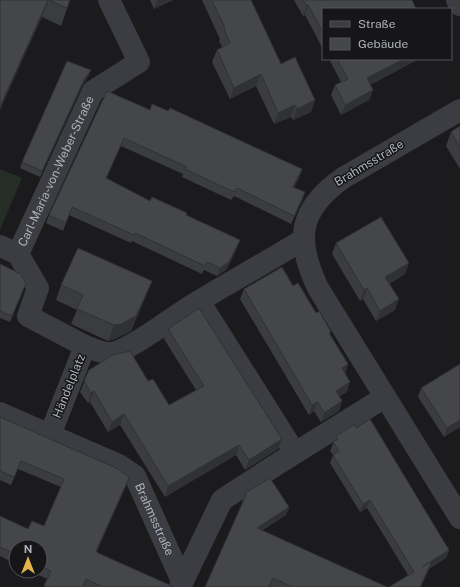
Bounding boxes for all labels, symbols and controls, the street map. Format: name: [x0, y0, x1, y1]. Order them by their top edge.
legend: [322, 8, 452, 60]
text: Straße: [358, 17, 396, 31]
text: Gebäude: [358, 37, 408, 51]
street label: Carl-Maria-von-Weber-Straße: [15, 94, 97, 249]
street label: Brahmsstraße: [332, 137, 406, 189]
street label: Händelplatz: [50, 352, 88, 420]
street label: Brahmsstraße: [132, 481, 177, 558]
north arrow: [8, 539, 48, 579]
text: N: [24, 543, 32, 555]

